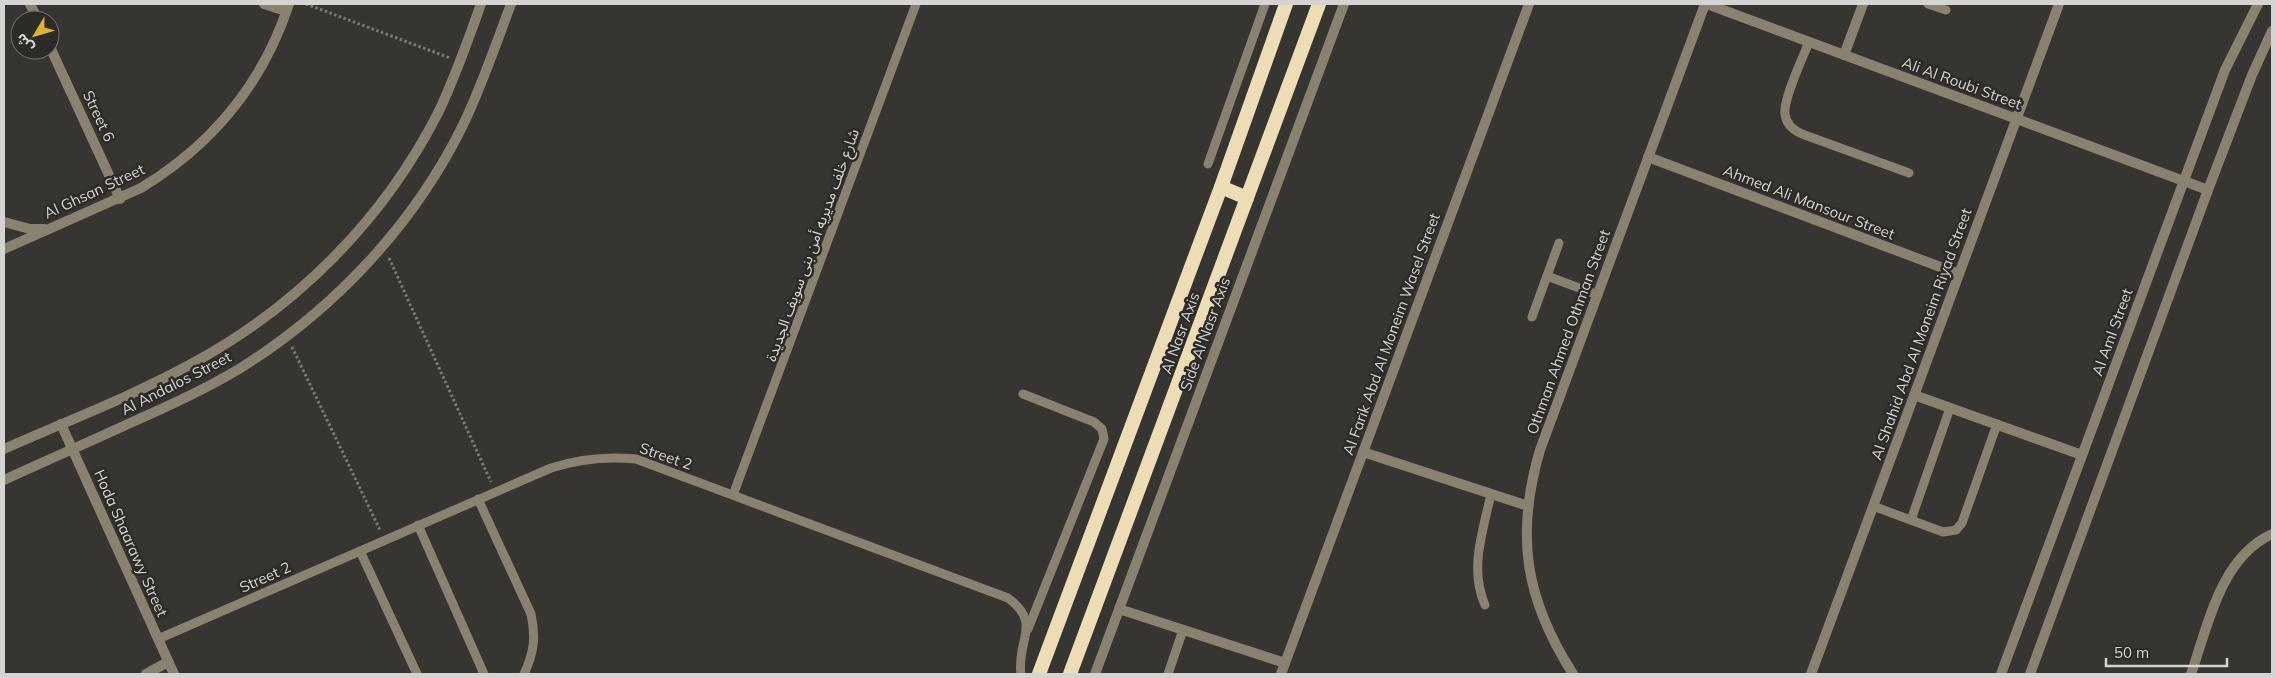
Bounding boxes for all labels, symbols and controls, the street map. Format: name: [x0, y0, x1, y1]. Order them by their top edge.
north arrow: [10, 10, 60, 60]
text: ش: [12, 30, 38, 56]
street label: Ali Al Roubi Street: [1900, 53, 2024, 113]
street label: Street 6: [79, 87, 119, 145]
street label: شارع خلف مديريه أمن بنى سويف الجديدة: [761, 126, 866, 365]
street label: Al Ghsan Street: [41, 159, 147, 223]
street label: Ahmed Ali Mansour Street: [1720, 160, 1898, 244]
street label: Al Shahid Abd Al Moneim Riyad Street: [1866, 206, 1976, 462]
street label: Al Farik Abd Al Moneim Wasel Street: [1338, 210, 1444, 458]
street label: Othman Ahmed Othman Street: [1522, 227, 1614, 437]
street label: Side Al Nasr Axis: [1176, 275, 1234, 393]
street label: Al Aml Street: [2087, 286, 2137, 378]
street label: Al Nasr Axis: [1156, 290, 1204, 376]
street label: Al Andalos Street: [118, 347, 234, 419]
street label: Street 2: [637, 438, 695, 474]
street label: Hoda Shaarawy Street: [90, 467, 172, 619]
street label: Street 2: [236, 557, 294, 597]
scale bar: [2106, 636, 2227, 668]
text: 50 m: [2114, 643, 2149, 662]

